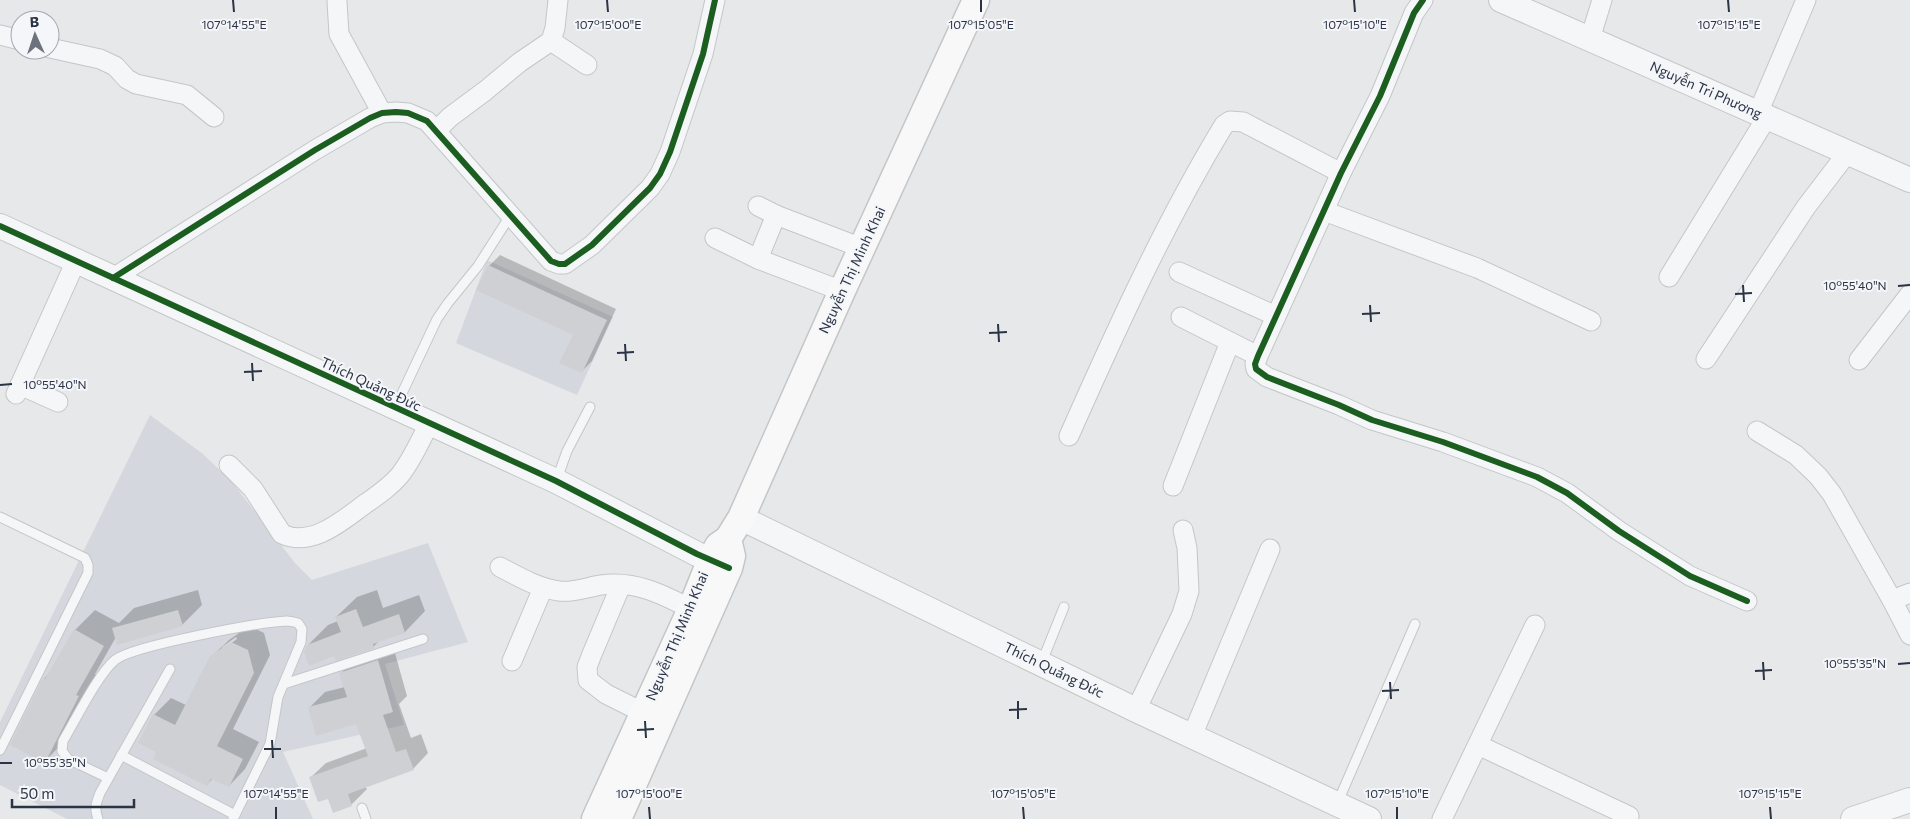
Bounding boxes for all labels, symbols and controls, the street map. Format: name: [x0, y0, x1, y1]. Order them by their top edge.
north arrow: [10, 10, 60, 60]
text: B: [29, 13, 39, 30]
text: 107°14'55"E: [201, 17, 267, 31]
text: 107°15'00"E: [575, 17, 641, 31]
text: 107°15'05"E: [948, 17, 1014, 31]
text: 107°15'10"E: [1323, 17, 1387, 31]
text: 107°15'15"E: [1697, 17, 1761, 31]
street label: Nguyễn Tri Phương: [1648, 57, 1765, 122]
street label: Nguyễn Thị Minh Khai: [815, 203, 888, 336]
text: 10°55'40"N: [1823, 278, 1887, 292]
street label: Thích Quảng Đức: [318, 353, 424, 414]
text: 10°55'40"N: [23, 377, 87, 391]
street label: Nguyễn Thị Minh Khai: [642, 569, 711, 703]
street label: Thích Quảng Đức: [1001, 638, 1107, 701]
text: 10°55'35"N: [1824, 656, 1886, 670]
text: 10°55'35"N: [24, 755, 86, 769]
scale bar: [12, 776, 135, 808]
text: 50 m: [20, 784, 54, 802]
text: 107°14'55"E: [243, 786, 309, 800]
text: 107°15'00"E: [616, 786, 682, 800]
text: 107°15'05"E: [990, 786, 1056, 800]
text: 107°15'10"E: [1365, 786, 1429, 800]
text: 107°15'15"E: [1738, 786, 1802, 800]

